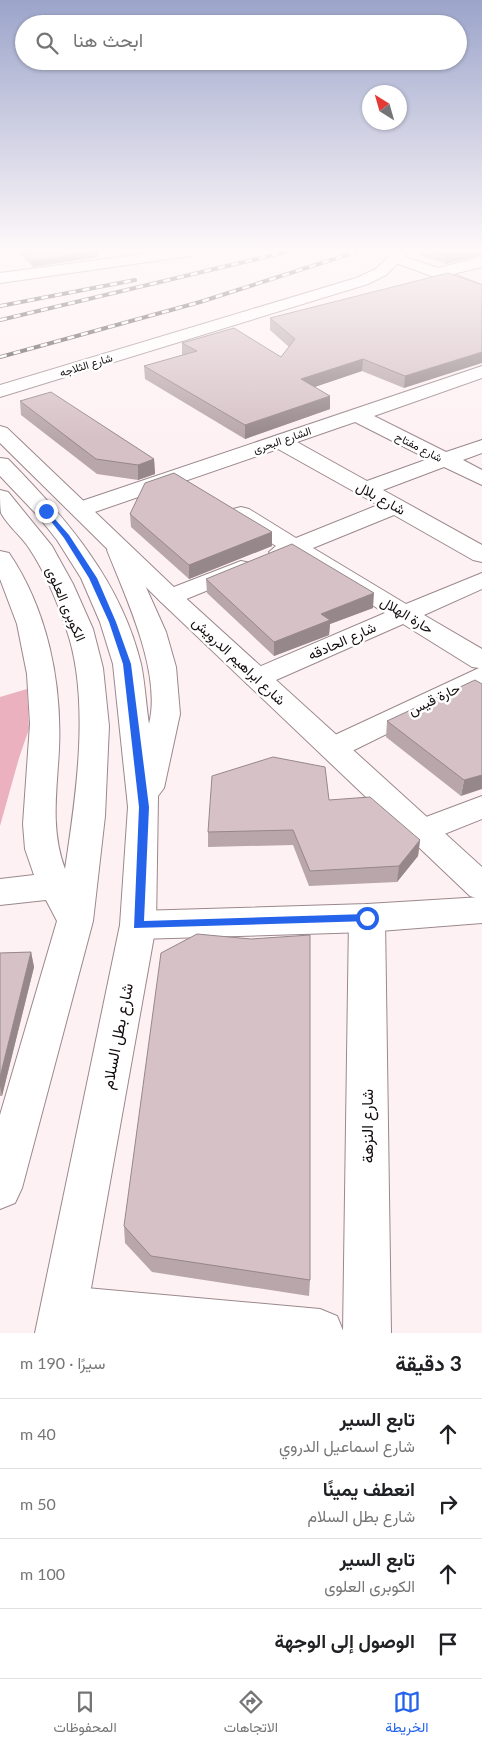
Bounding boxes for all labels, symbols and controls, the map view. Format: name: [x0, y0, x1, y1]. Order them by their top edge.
search box: [15, 15, 467, 70]
text: ابحث هنا: [73, 28, 143, 51]
icon: search: [33, 29, 61, 57]
north arrow: [362, 85, 407, 130]
street label: شارع الثلاجه: [58, 350, 115, 381]
street label: الشارع البحرى: [251, 424, 313, 457]
street label: شارع مفتاح: [393, 429, 445, 466]
street label: شارع بلال: [352, 477, 409, 521]
route end: [35, 500, 58, 523]
street label: الكوبرى العلوى: [42, 564, 90, 644]
street label: حارة الهلال: [377, 592, 437, 639]
street label: شارع ابراهيم الدرويش: [187, 613, 289, 710]
street label: شارع الحادقه: [305, 618, 380, 666]
street label: حارة قيس: [405, 679, 463, 719]
route start: [356, 907, 379, 930]
street label: شارع بطل السلام: [97, 981, 139, 1091]
street label: شارع النزهة: [357, 1089, 379, 1163]
text: 3 دقيقة: [395, 1350, 462, 1375]
text: سيرًا · 190 m: [20, 1353, 105, 1372]
text: تابع السير: [340, 1407, 415, 1430]
icon: ahead: [434, 1420, 462, 1448]
text: 40 m: [20, 1424, 56, 1443]
text: شارع اسماعيل الدروي: [279, 1436, 415, 1455]
text: انعطف يمينًا: [323, 1477, 415, 1500]
icon: right: [434, 1490, 462, 1518]
text: 50 m: [20, 1494, 56, 1513]
text: شارع بطل السلام: [307, 1506, 415, 1525]
text: تابع السير: [340, 1547, 415, 1570]
icon: ahead: [434, 1560, 462, 1588]
text: 100 m: [20, 1564, 65, 1583]
text: الكوبرى العلوى: [324, 1576, 415, 1595]
text: الوصول إلى الوجهة: [274, 1629, 415, 1652]
icon: arrive: [434, 1630, 462, 1658]
tab: المحفوظات: [54, 1688, 117, 1740]
tab: الاتجاهات: [224, 1688, 278, 1740]
tab: الخريطة: [385, 1688, 428, 1740]

